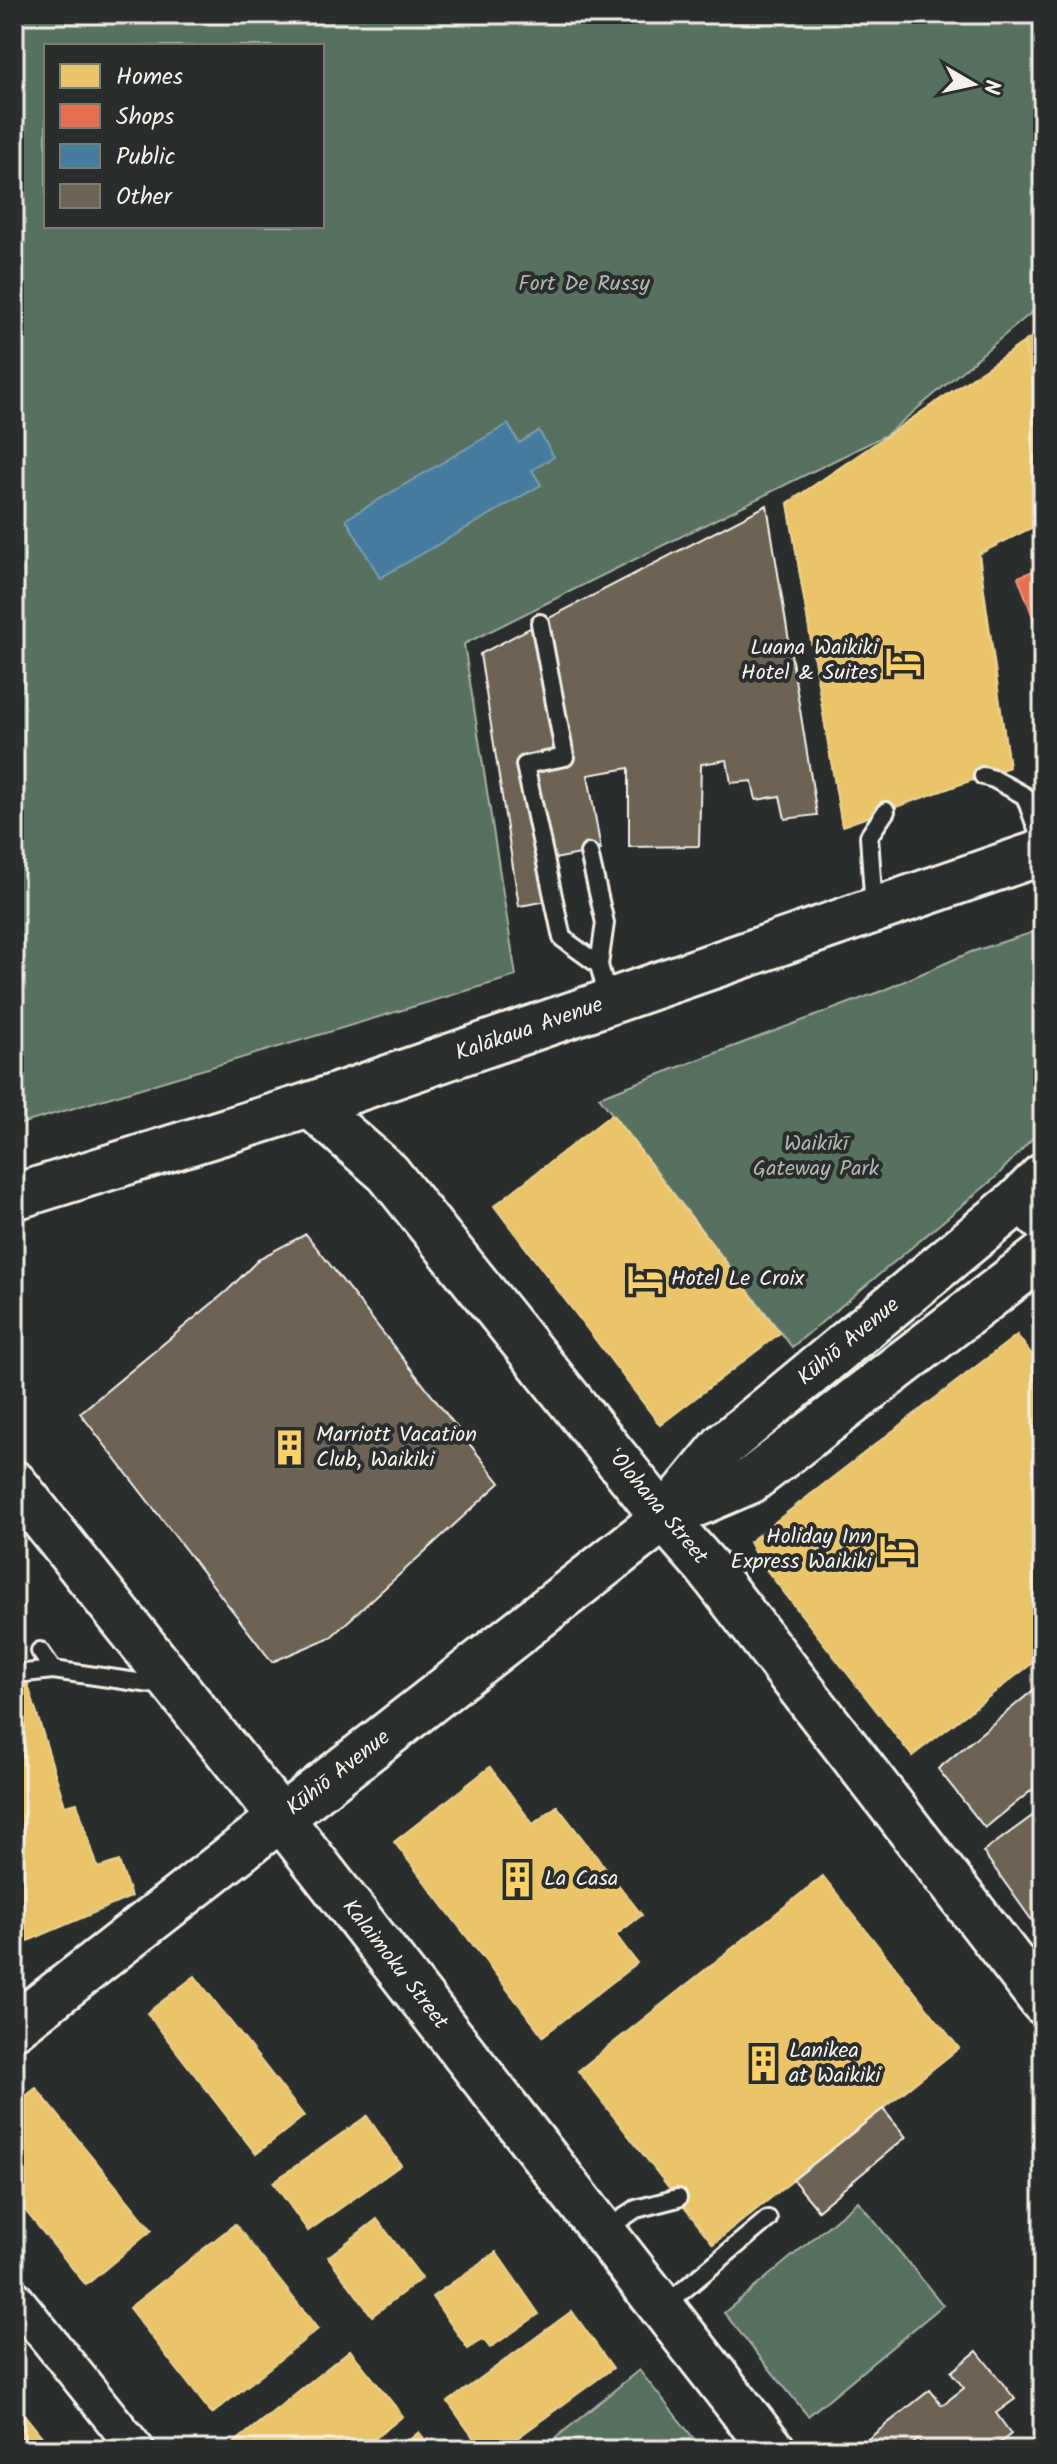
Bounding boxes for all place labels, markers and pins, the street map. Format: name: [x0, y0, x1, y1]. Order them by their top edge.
place label: Luana Waikiki Hotel & Suites: [741, 631, 879, 691]
hotel icon: Luana Waikiki Hotel & Suites: [885, 642, 923, 680]
hotel icon: Hotel Le Croix: [626, 1260, 664, 1298]
place label: Hotel Le Croix: [671, 1262, 805, 1297]
place label: Marriott Vacation Club, Waikiki: [316, 1418, 477, 1478]
building icon: Marriott Vacation Club, Waikiki: [271, 1429, 309, 1467]
place label: Holiday Inn Express Waikiki: [731, 1520, 873, 1580]
hotel icon: Holiday Inn Express Waikiki: [879, 1531, 917, 1569]
building icon: La Casa: [499, 1860, 537, 1898]
place label: La Casa: [544, 1862, 618, 1897]
place label: Lanikea at Waikiki: [789, 2034, 881, 2094]
building icon: Lanikea at Waikiki: [744, 2045, 782, 2083]

